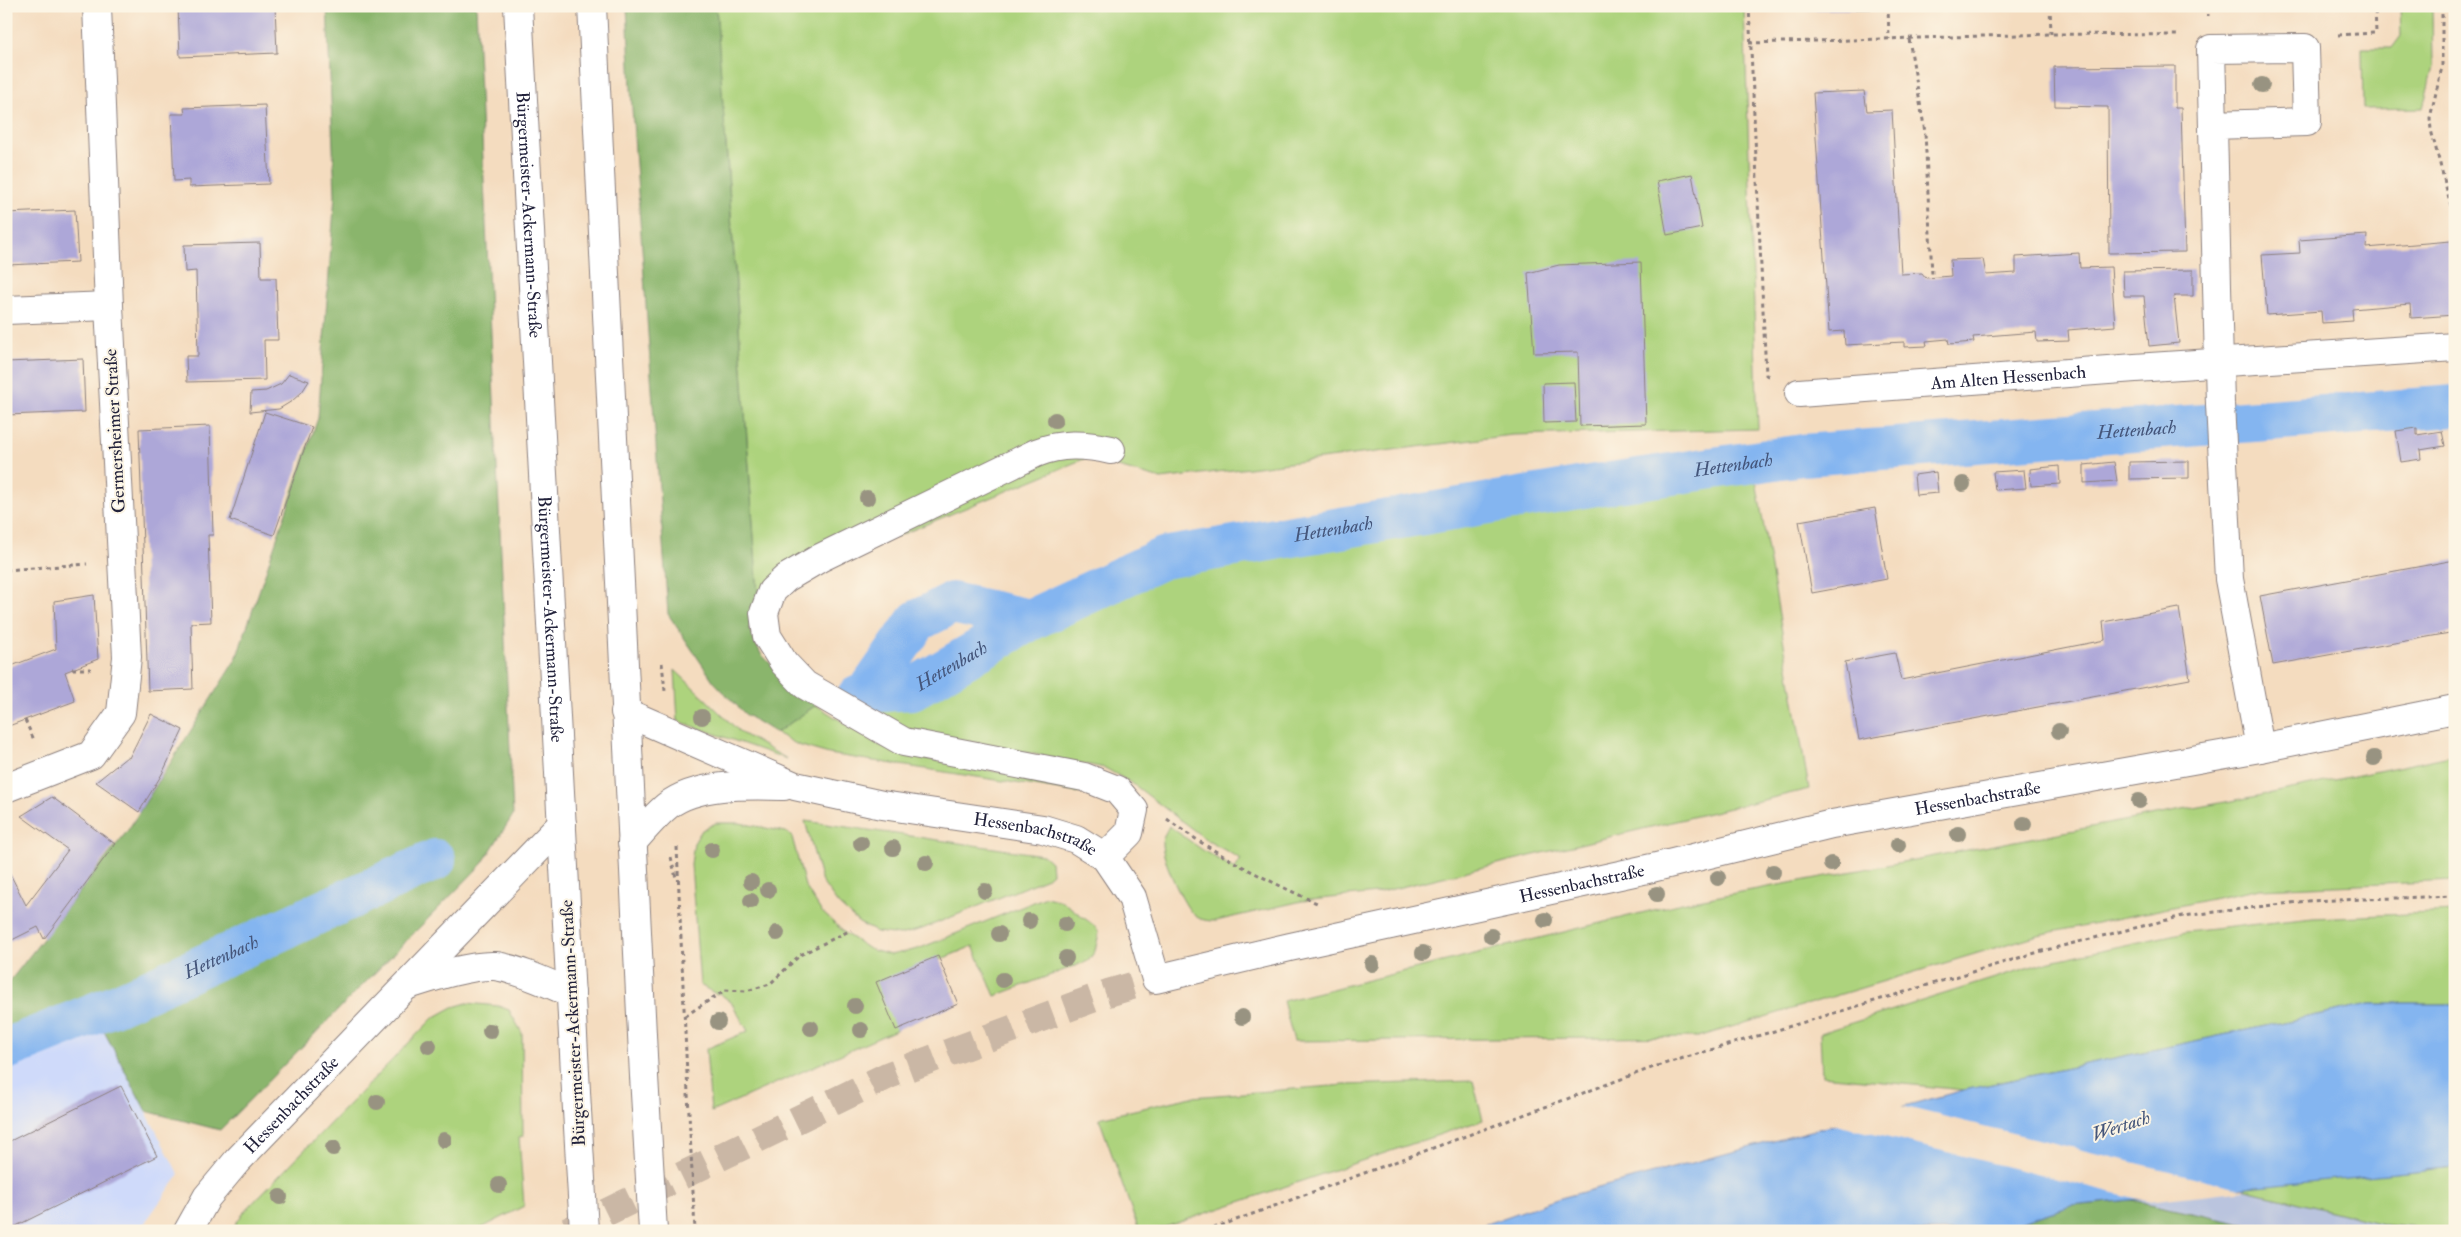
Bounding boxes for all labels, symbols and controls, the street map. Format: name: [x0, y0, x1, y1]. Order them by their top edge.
street label: Bürgermeister-Ackermann-Straße: [511, 91, 547, 339]
street label: Germersheimer Straße: [99, 348, 131, 514]
street label: Am Alten Hessenbach: [1929, 360, 2087, 395]
water label: Hettenbach: [2095, 415, 2177, 445]
water label: Hettenbach: [1691, 448, 1774, 483]
street label: Bürgermeister-Ackermann-Straße: [533, 495, 569, 744]
water label: Hettenbach: [1291, 511, 1375, 548]
water label: Hettenbach: [910, 635, 992, 697]
street label: Hessenbachstraße: [1913, 776, 2043, 821]
street label: Hessenbachstraße: [972, 807, 1102, 861]
street label: Hessenbachstraße: [1517, 858, 1647, 908]
street label: Bürgermeister-Ackermann-Straße: [555, 899, 591, 1147]
water label: Hettenbach: [179, 930, 262, 985]
street label: Hessenbachstraße: [239, 1050, 344, 1159]
water label: Wertach: [2089, 1105, 2153, 1147]

